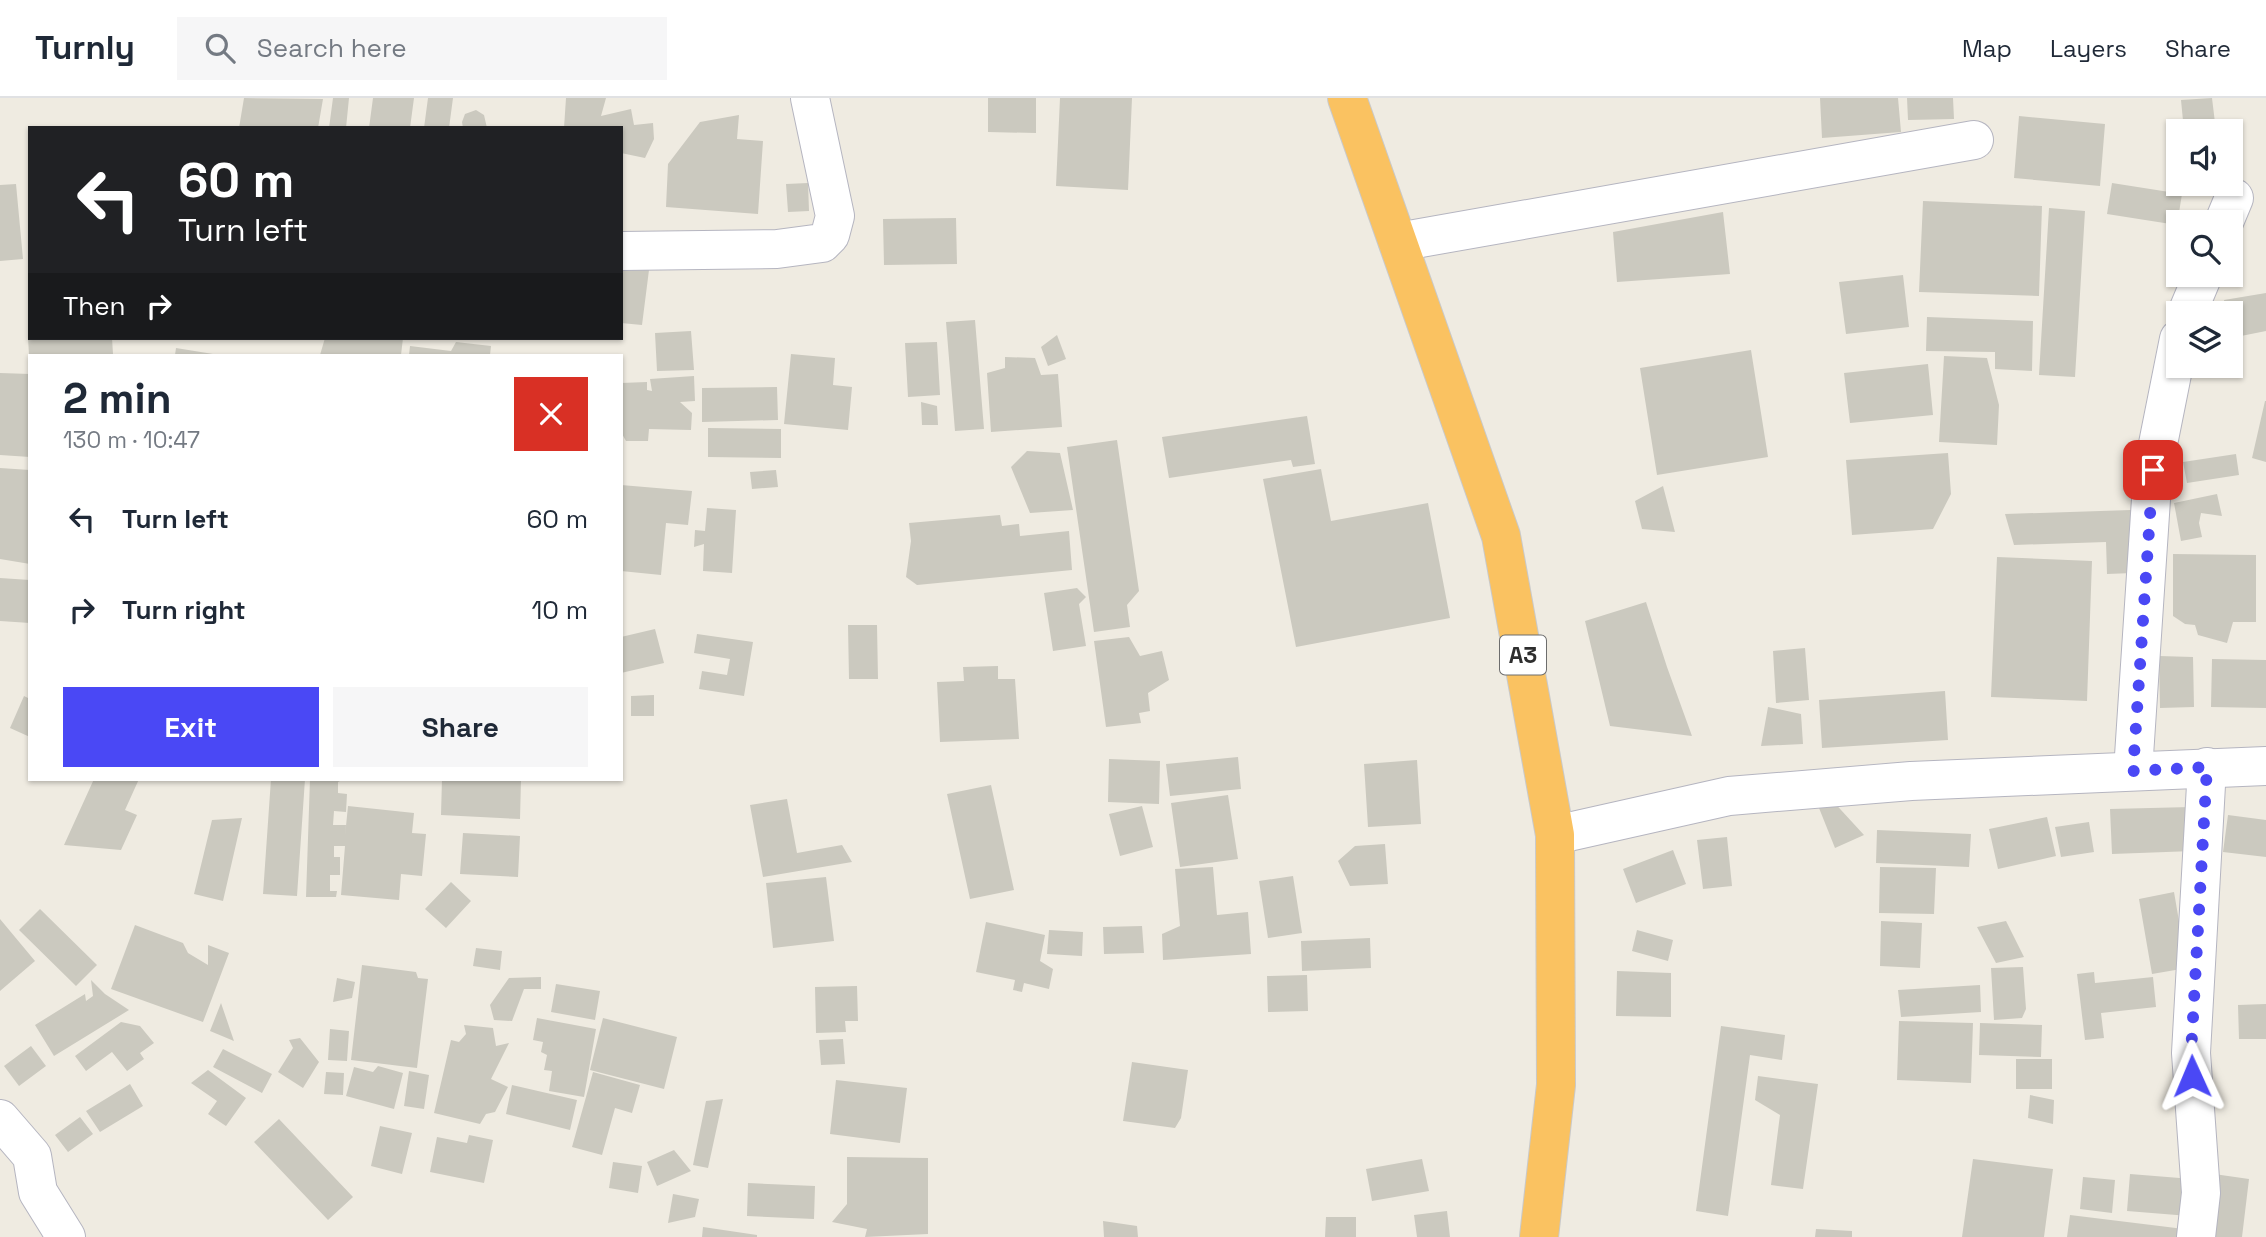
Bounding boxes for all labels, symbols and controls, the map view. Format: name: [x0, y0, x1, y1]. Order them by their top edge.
search box: [177, 17, 667, 80]
text: Turnly: [35, 27, 135, 69]
icon: search: [201, 29, 239, 67]
text: Search here: [257, 31, 407, 65]
text: Map: [1962, 33, 2012, 64]
text: Layers: [2050, 33, 2127, 64]
text: Share: [2165, 33, 2231, 64]
map controls: [2166, 119, 2243, 378]
button: sound: [2166, 119, 2243, 196]
text: 60 m: [178, 149, 294, 211]
icon: left: [63, 154, 154, 245]
text: Turn left: [178, 210, 308, 250]
button: search: [2166, 210, 2243, 287]
icon: right: [140, 287, 178, 325]
text: Then: [63, 289, 126, 323]
button: layers: [2166, 301, 2243, 378]
text: 2 min: [63, 372, 172, 425]
button: close: [514, 377, 588, 451]
text: 130 m · 10:47: [63, 425, 200, 455]
pin: [2123, 440, 2183, 500]
icon: arrive: [2134, 451, 2172, 489]
icon: left: [63, 500, 101, 538]
text: Turn left: [122, 502, 229, 536]
text: 60 m: [526, 502, 588, 536]
icon: right: [63, 591, 101, 629]
text: Turn right: [122, 593, 246, 627]
text: 10 m: [531, 593, 588, 627]
road number: A3: [1500, 636, 1546, 674]
button: Exit: [63, 687, 319, 767]
button: Share: [333, 687, 588, 767]
position arrow: [2155, 1039, 2229, 1113]

